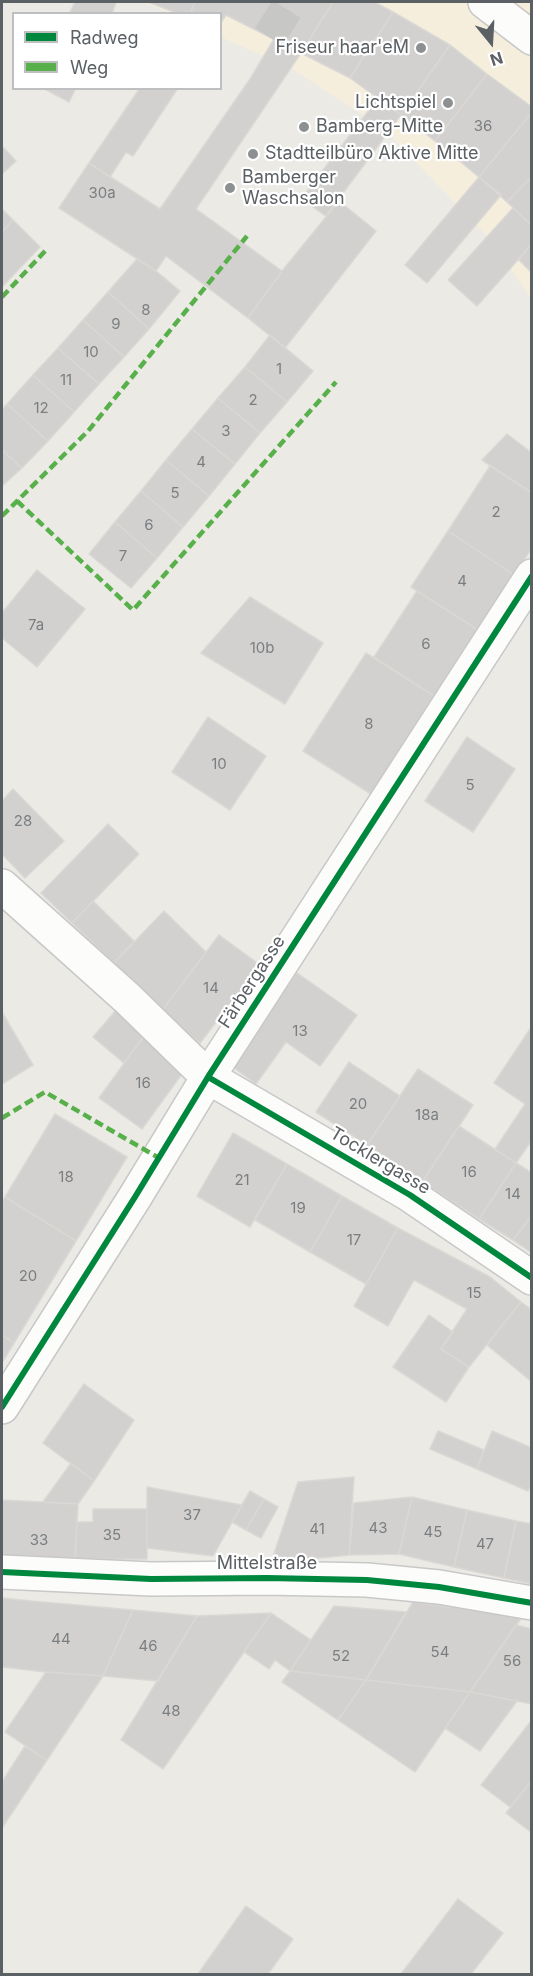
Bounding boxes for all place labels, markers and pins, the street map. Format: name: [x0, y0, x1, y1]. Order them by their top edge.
place label: Friseur haar'eM: [275, 37, 409, 59]
marker: Friseur haar'eM: [414, 41, 428, 55]
place label: Lichtspiel: [355, 92, 436, 114]
marker: Lichtspiel: [441, 96, 455, 110]
place label: Bamberg-Mitte: [316, 116, 443, 138]
marker: Bamberg-Mitte: [297, 120, 311, 134]
place label: Stadtteilbüro Aktive Mitte: [265, 143, 478, 165]
marker: Stadtteilbüro Aktive Mitte: [246, 147, 260, 161]
place label: Bamberger Waschsalon: [242, 167, 345, 210]
marker: Bamberger Waschsalon: [223, 181, 237, 195]

